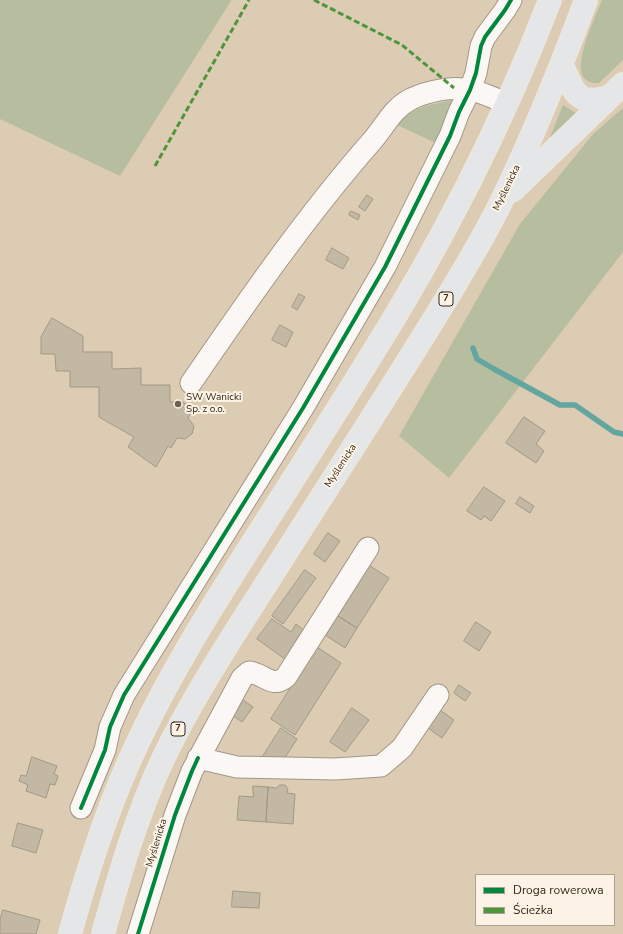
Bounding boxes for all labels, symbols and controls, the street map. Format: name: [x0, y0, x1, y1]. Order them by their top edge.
street label: Myślenicka: [491, 163, 523, 213]
road number: 7: [439, 292, 453, 306]
place label: SW Wanicki Sp. z o.o.: [186, 392, 241, 416]
marker: SW Wanicki Sp. z o.o.: [173, 399, 183, 409]
street label: Myślenicka: [322, 442, 360, 490]
road number: 7: [171, 722, 185, 736]
street label: Myślenicka: [144, 818, 170, 868]
legend: [475, 874, 615, 926]
text: Droga rowerowa: [513, 882, 604, 898]
text: Ścieżka: [513, 902, 553, 918]

